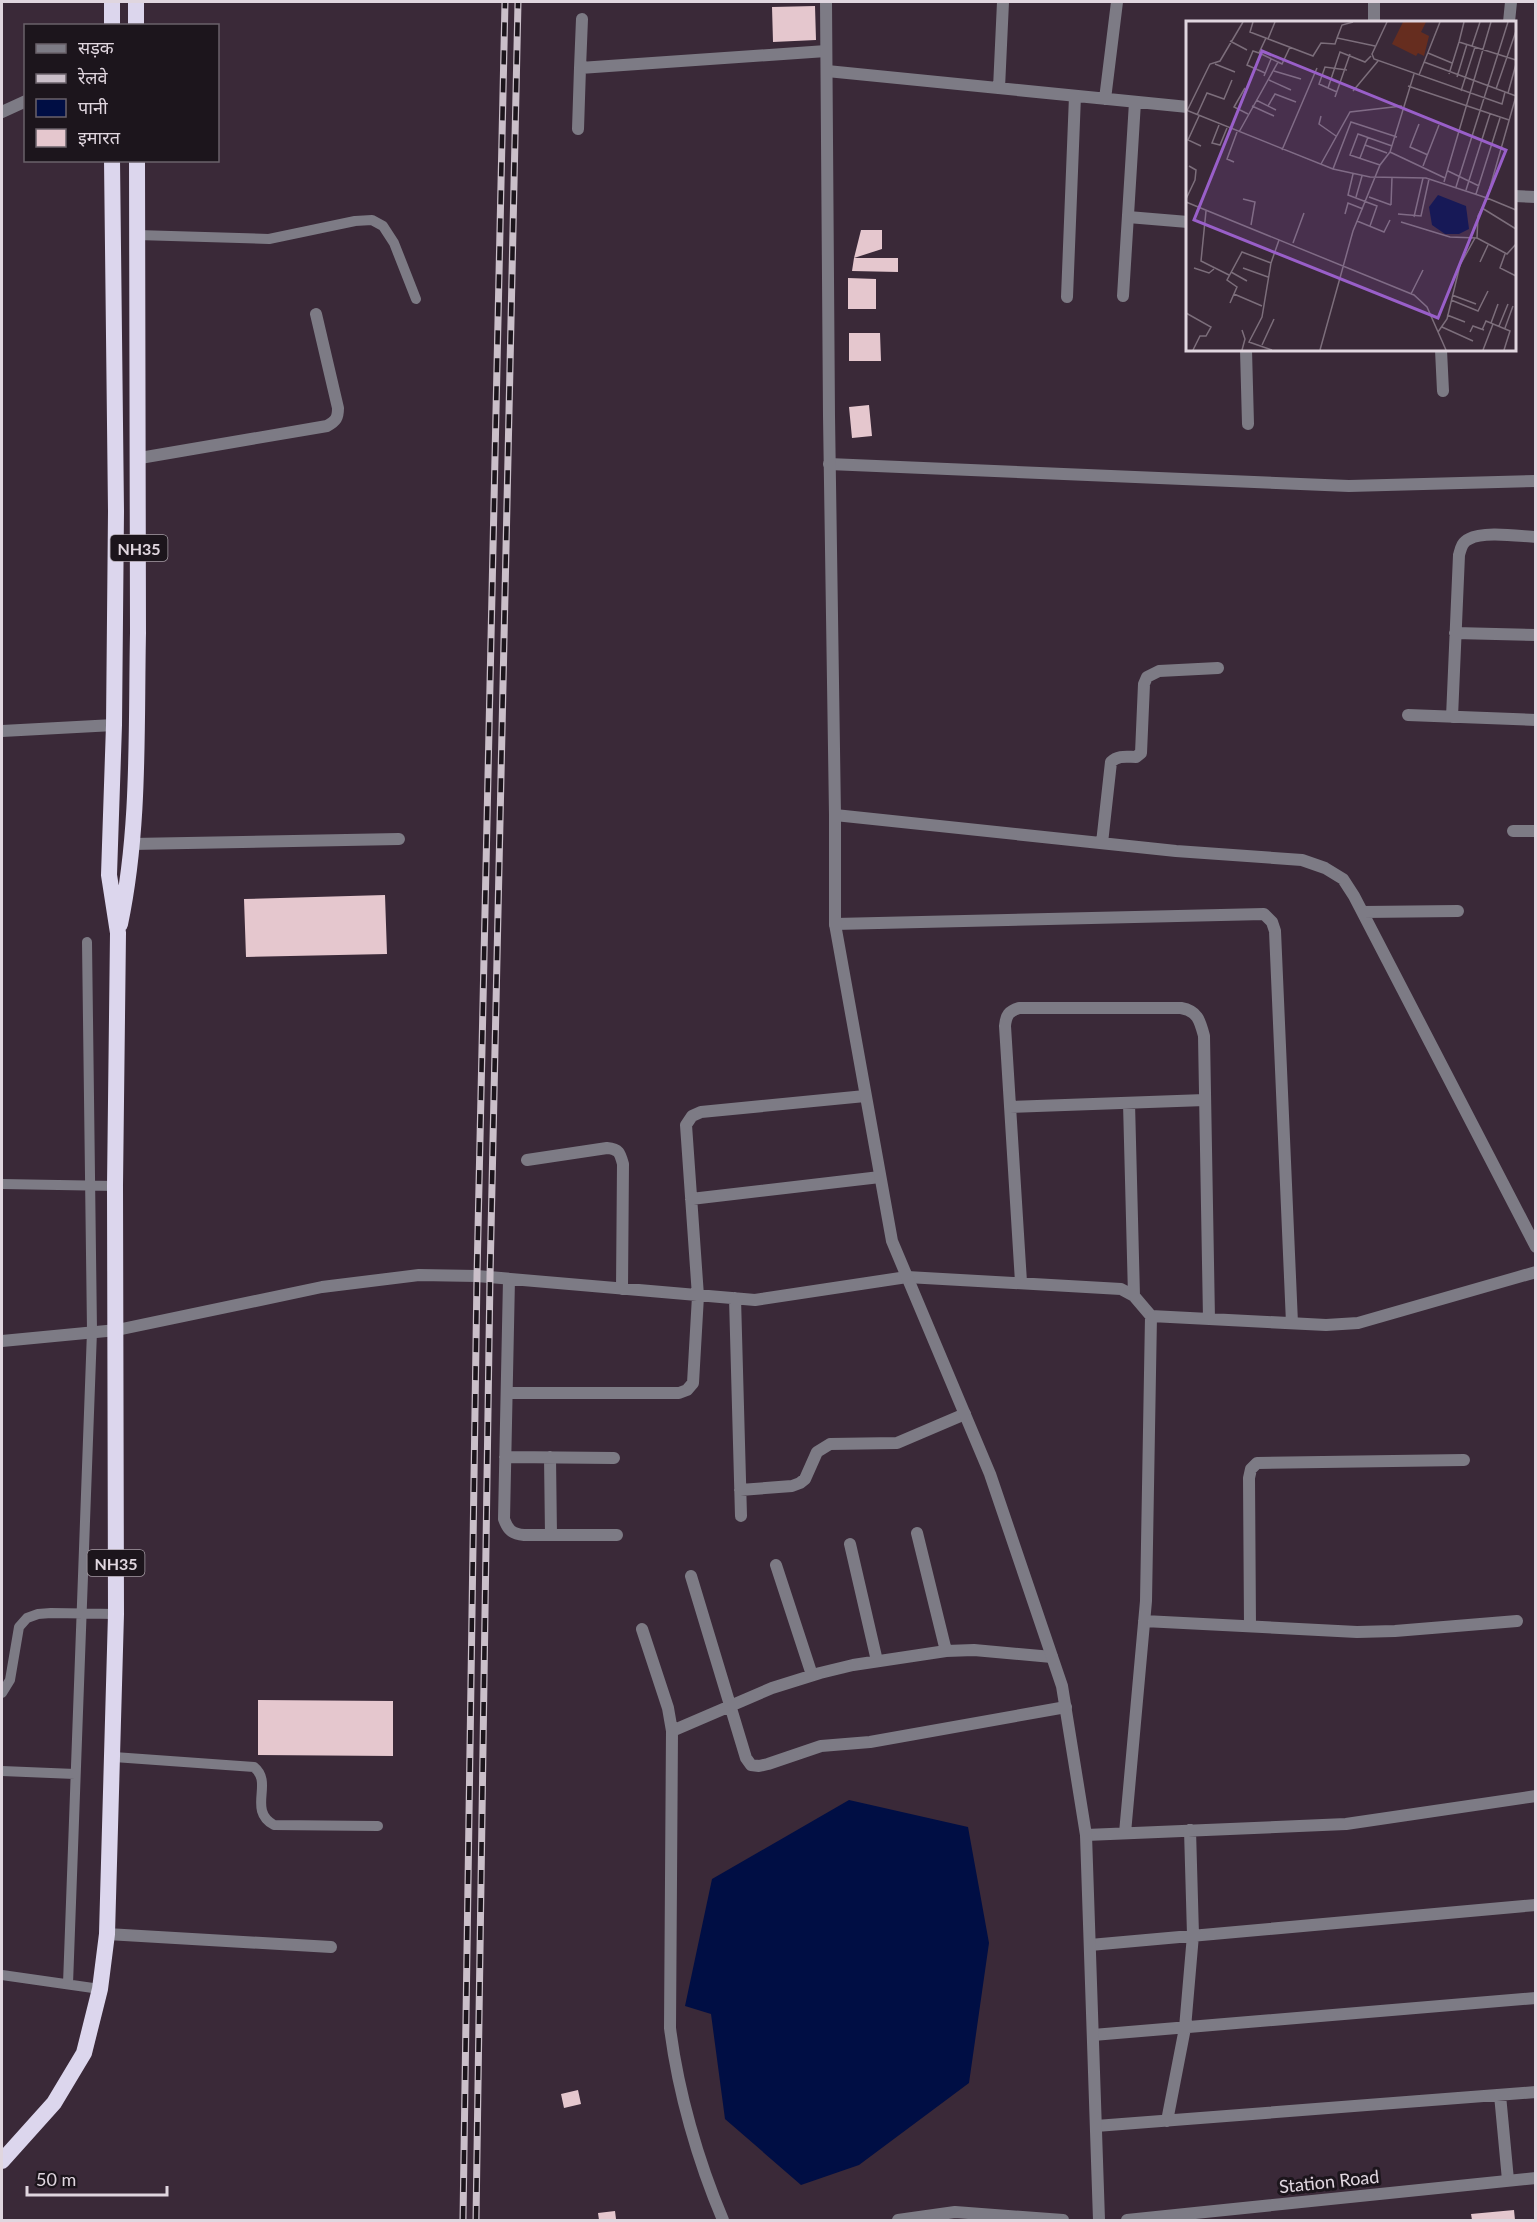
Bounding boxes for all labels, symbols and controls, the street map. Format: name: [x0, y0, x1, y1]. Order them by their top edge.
inset map: [1186, 21, 1516, 351]
legend: [24, 24, 219, 162]
text: सड़क: [78, 36, 115, 58]
text: रेलवे: [77, 66, 109, 88]
text: पानी: [78, 96, 108, 118]
text: इमारत: [78, 126, 121, 148]
road number: NH35: [110, 535, 168, 561]
road number: NH35: [88, 1550, 144, 1576]
scale bar: [27, 2159, 166, 2197]
street label: Station Road: [1278, 2165, 1380, 2197]
text: 50 m: [36, 2168, 76, 2190]

